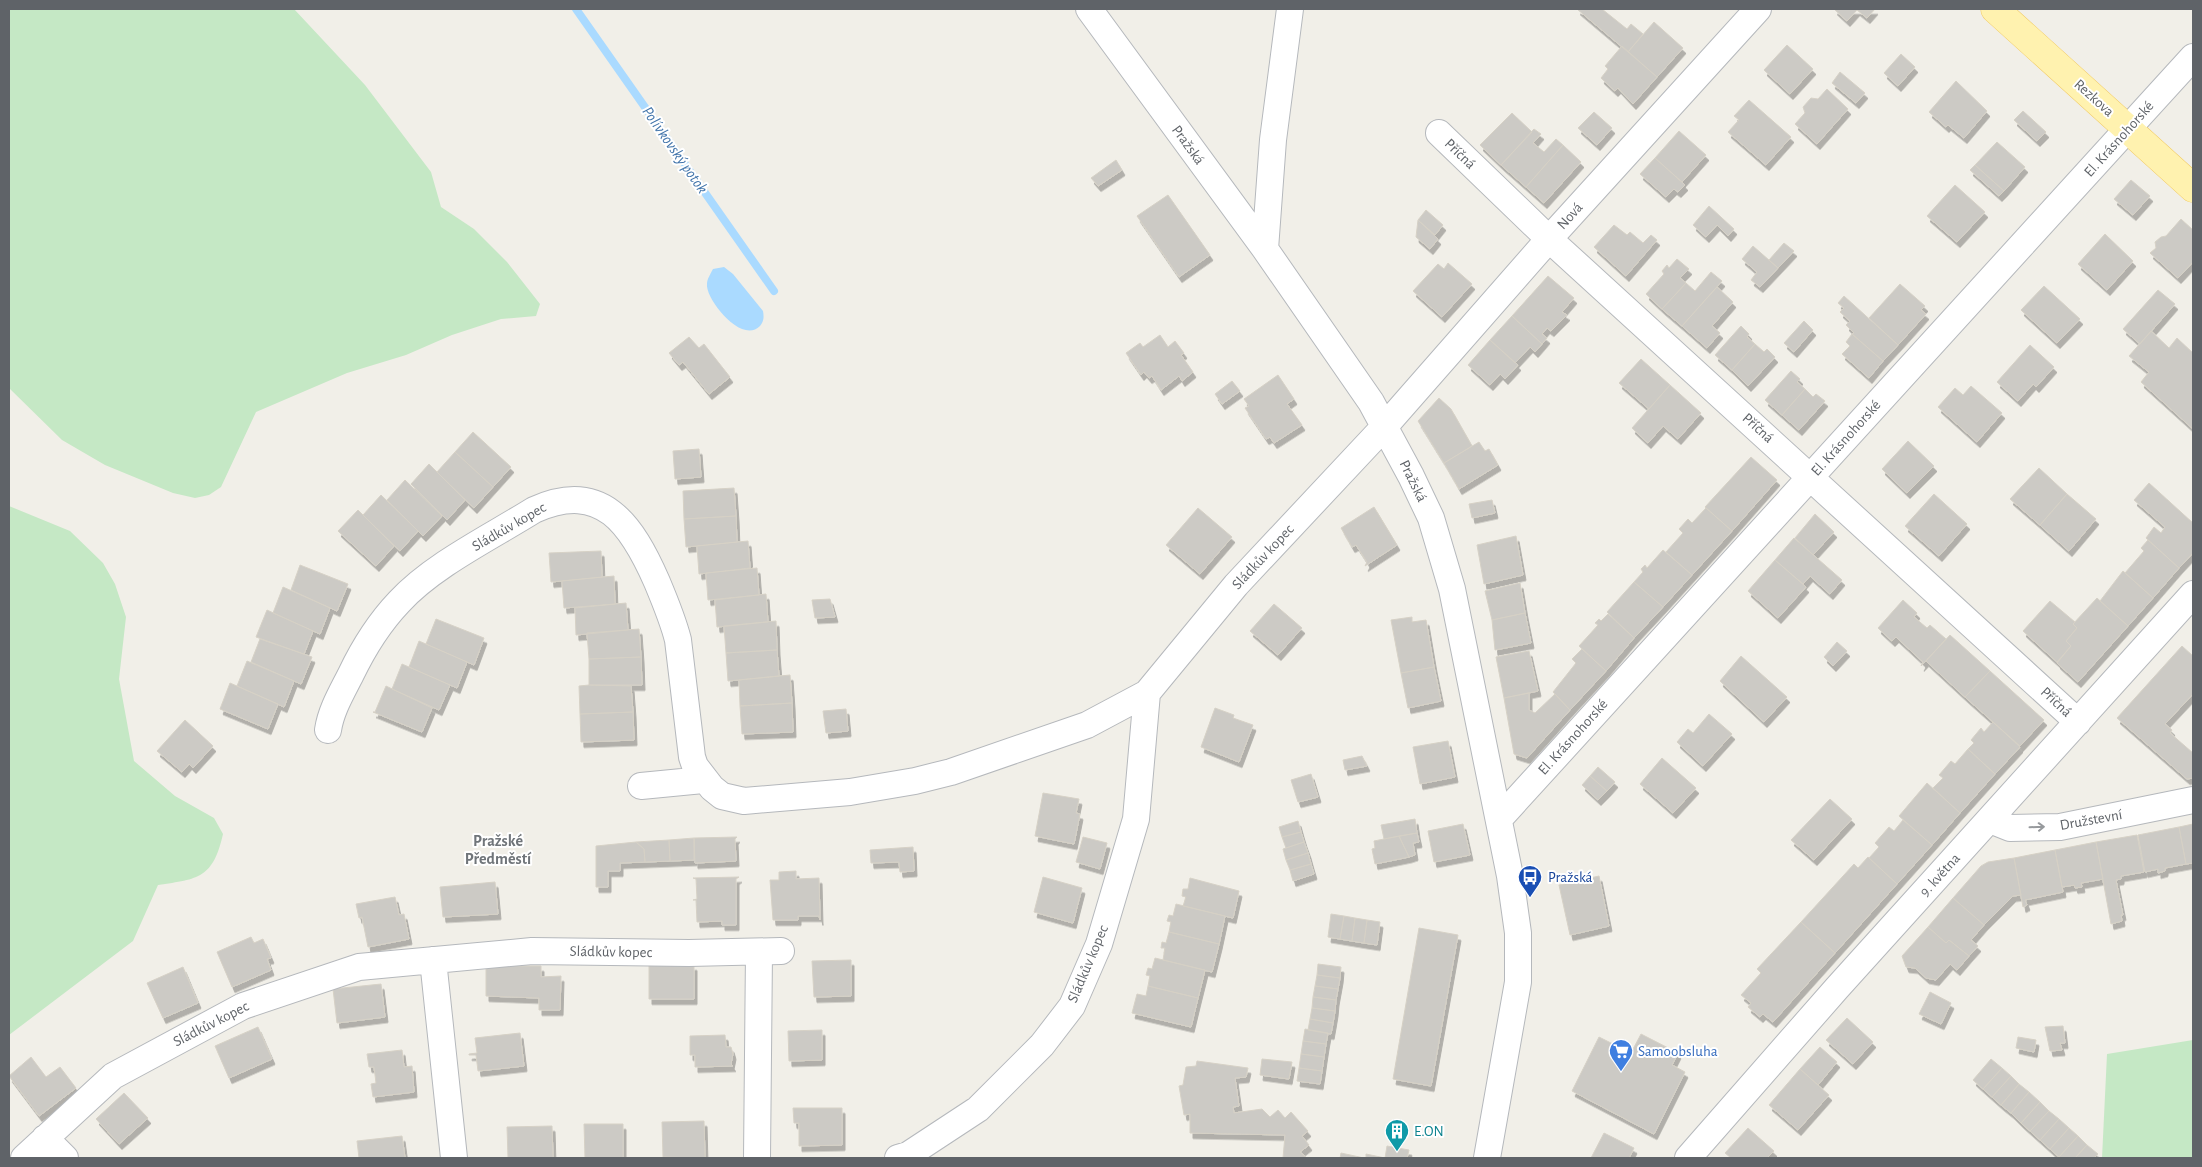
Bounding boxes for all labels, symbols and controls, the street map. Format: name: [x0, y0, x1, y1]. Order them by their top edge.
street label: Rezkova: [2071, 76, 2117, 120]
street label: El. Krásnohorské: [2081, 98, 2157, 180]
water label: Polívkovský potok: [638, 104, 711, 197]
street label: Pražská: [1169, 123, 1207, 167]
street label: Příčná: [1442, 136, 1478, 172]
street label: Nová: [1554, 200, 1586, 232]
street label: El. Krásnohorské: [1808, 397, 1884, 479]
street label: Příčná: [1739, 410, 1777, 446]
street label: Pražská: [1397, 458, 1430, 504]
street label: Sládkův kopec: [469, 500, 549, 554]
street label: Sládkův kopec: [1229, 521, 1297, 592]
street label: Příčná: [2038, 684, 2074, 720]
street label: El. Krásnohorské: [1535, 696, 1611, 778]
street label: Družstevní: [2059, 807, 2124, 833]
one-way arrow: [2029, 823, 2045, 832]
district label: Pražské Předměstí: [465, 833, 532, 867]
street label: 9. května: [1917, 850, 1963, 899]
bus stop icon: Pražská: [1517, 864, 1543, 898]
place label: Pražská: [1548, 870, 1592, 885]
street label: Sládkův kopec: [1065, 923, 1111, 1005]
street label: Sládkův kopec: [570, 944, 653, 960]
street label: Sládkův kopec: [171, 998, 251, 1049]
supermarket icon: Samoobsluha: [1608, 1038, 1634, 1072]
place label: Samoobsluha: [1638, 1044, 1718, 1059]
building icon: E.ON: [1384, 1118, 1410, 1152]
place label: E.ON: [1414, 1124, 1444, 1139]

